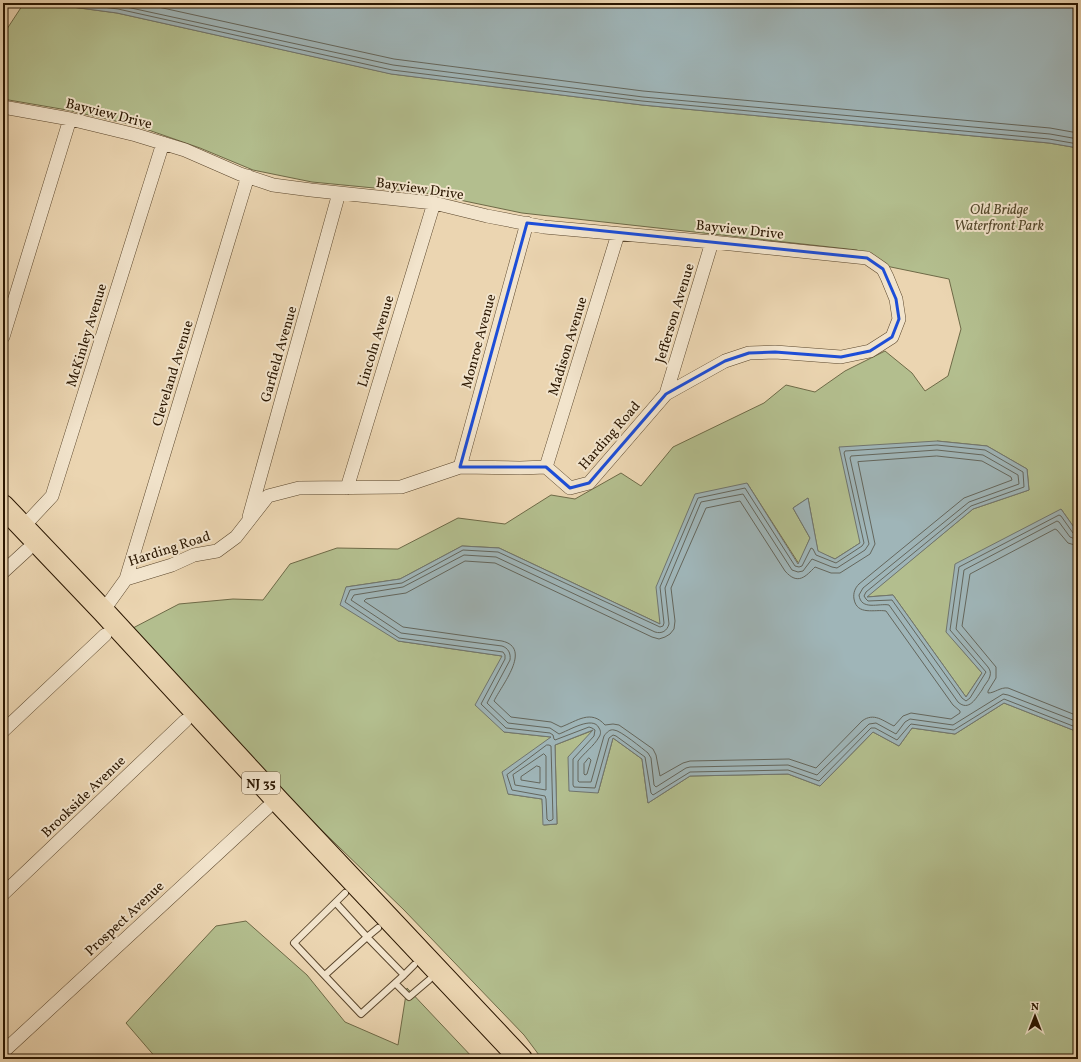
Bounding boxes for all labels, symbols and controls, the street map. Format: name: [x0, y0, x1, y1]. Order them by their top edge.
street label: Bayview Drive: [63, 95, 154, 134]
street label: Bayview Drive: [375, 174, 465, 205]
park label: Old Bridge Waterfront Park: [954, 201, 1044, 236]
street label: Bayview Drive: [695, 216, 785, 245]
street label: Jefferson Avenue: [651, 261, 700, 366]
street label: McKinley Avenue: [63, 281, 112, 390]
street label: Monroe Avenue: [458, 292, 501, 391]
street label: Lincoln Avenue: [353, 293, 400, 390]
street label: Madison Avenue: [544, 294, 593, 398]
street label: Garfield Avenue: [257, 304, 302, 405]
street label: Cleveland Avenue: [148, 318, 199, 429]
street label: Harding Road: [575, 397, 645, 474]
street label: Harding Road: [126, 527, 213, 572]
street label: Brookside Avenue: [38, 752, 131, 842]
road number: NJ 35: [242, 772, 280, 794]
street label: Prospect Avenue: [81, 877, 169, 961]
north arrow: [1015, 996, 1055, 1036]
text: N: [1031, 1000, 1039, 1015]

